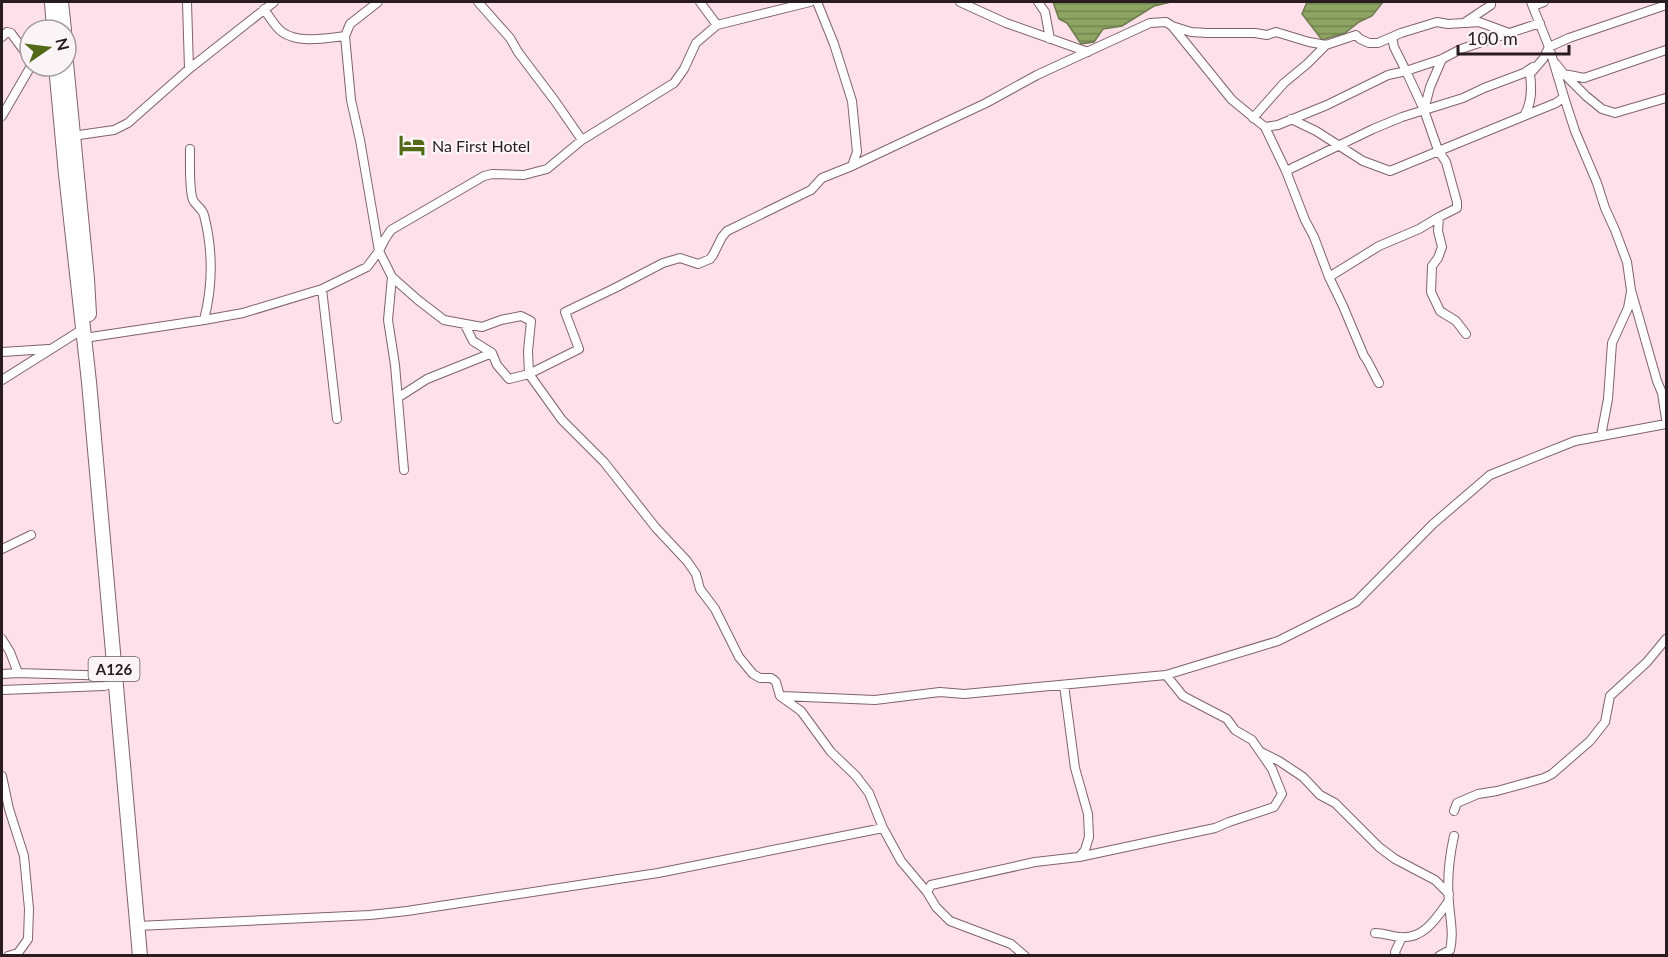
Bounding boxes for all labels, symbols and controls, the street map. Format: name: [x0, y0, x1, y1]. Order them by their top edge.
north arrow: [18, 18, 78, 78]
scale bar: [1458, 18, 1569, 56]
text: 100 m: [1467, 27, 1518, 49]
text: N: [52, 36, 74, 53]
hotel icon: Na First Hotel: [397, 130, 427, 160]
place label: Na First Hotel: [432, 136, 530, 155]
road number: A126: [88, 657, 140, 681]

